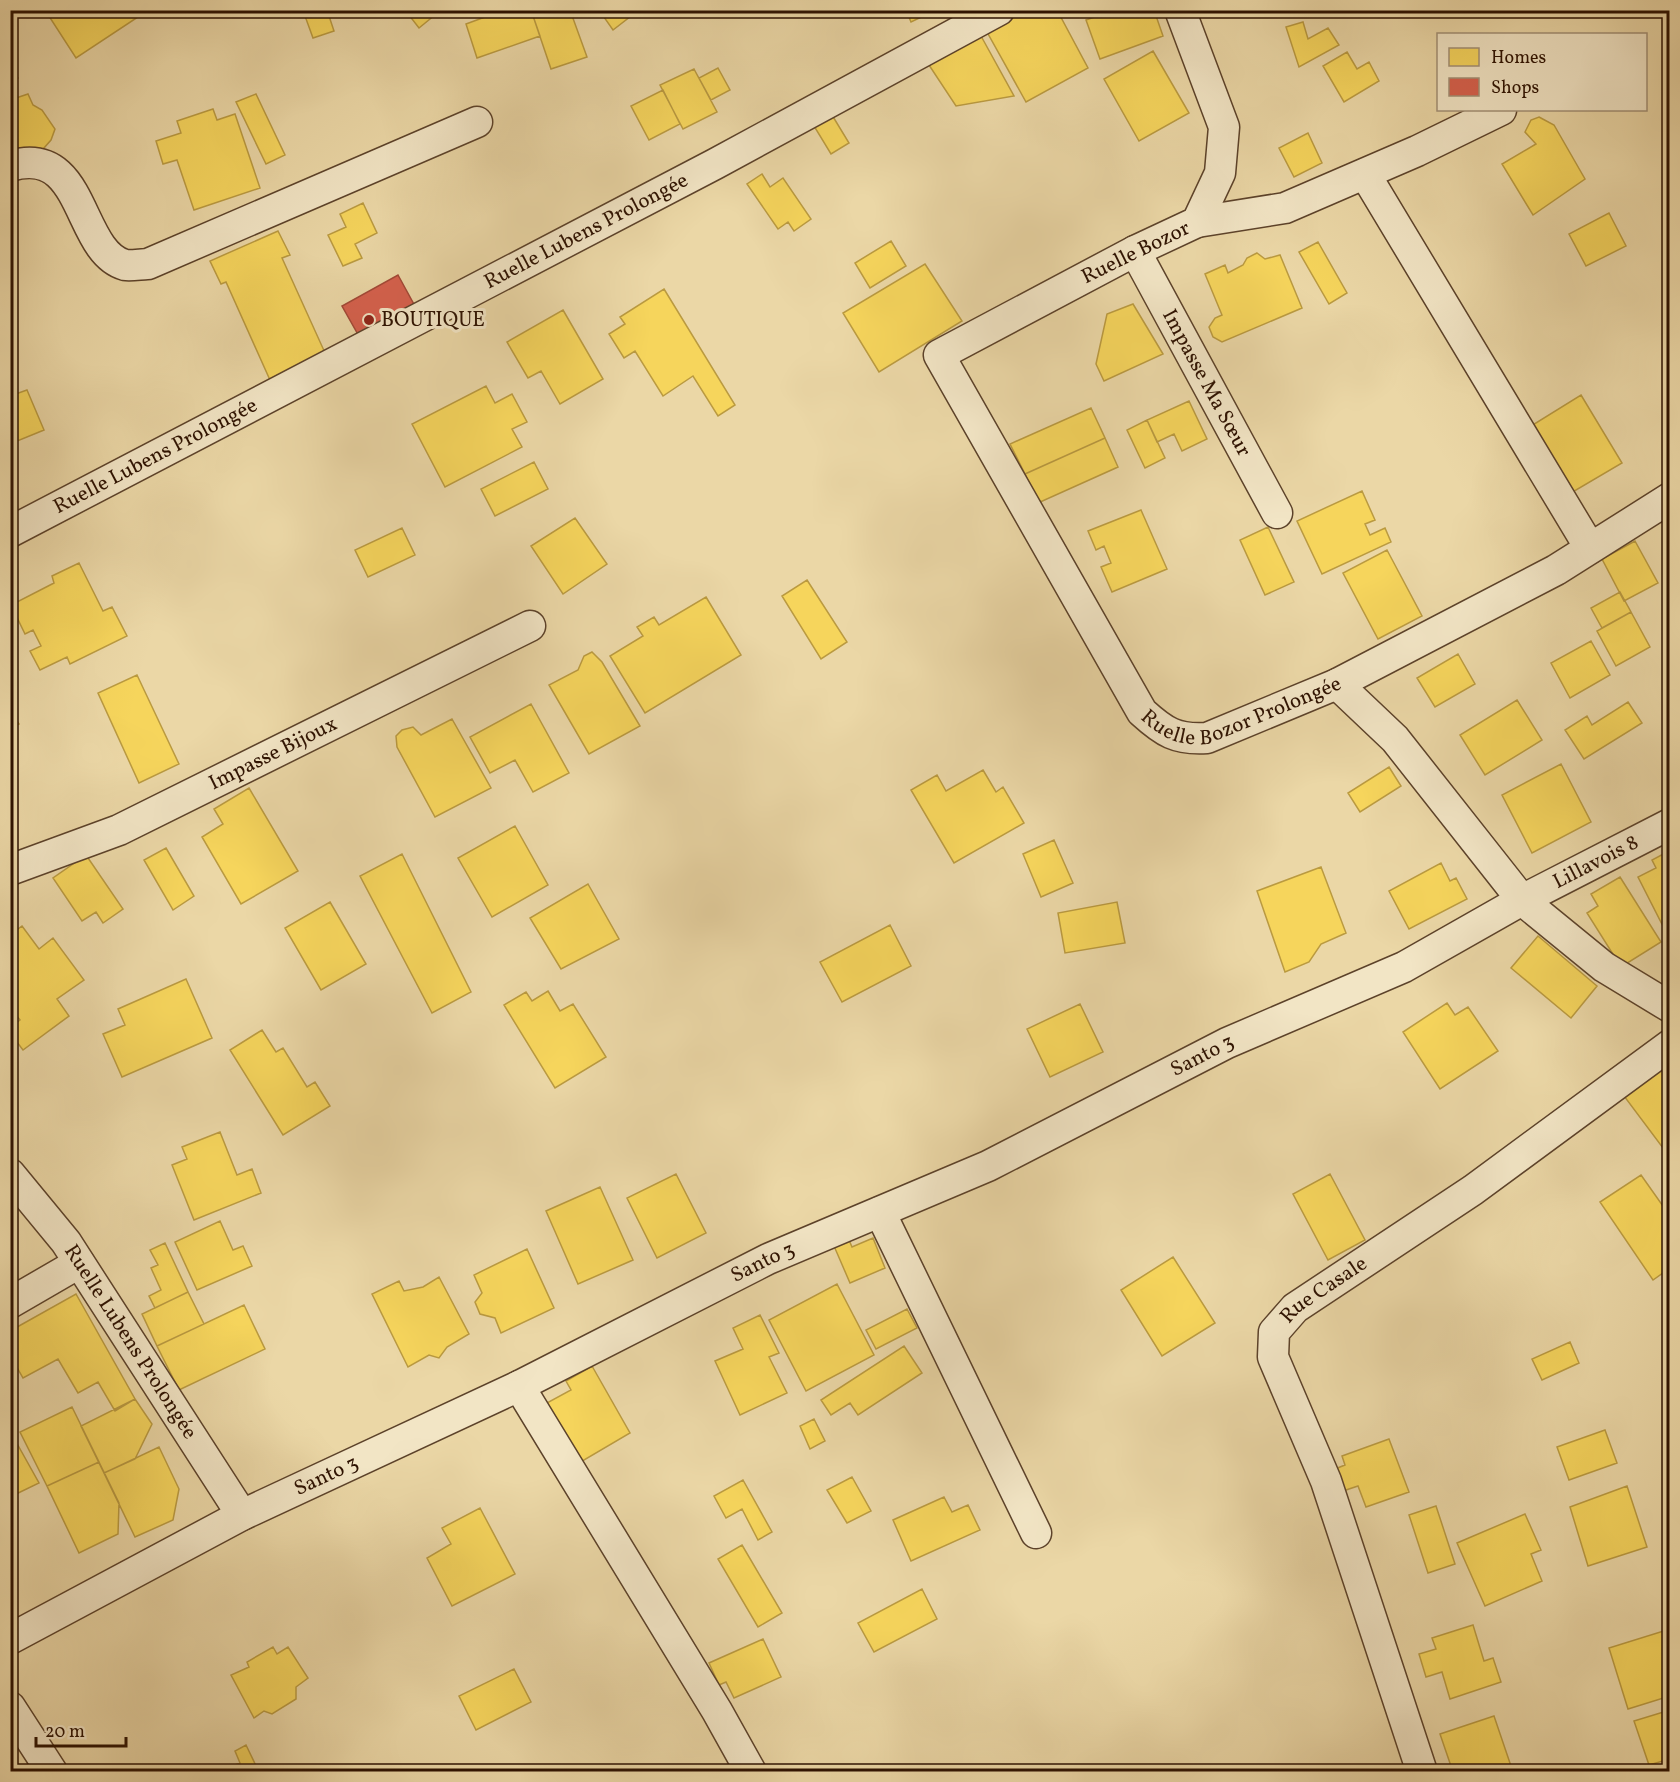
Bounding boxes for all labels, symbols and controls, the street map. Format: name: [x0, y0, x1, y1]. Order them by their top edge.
legend: [1437, 33, 1647, 111]
text: Homes: [1491, 46, 1546, 71]
text: Shops: [1491, 76, 1539, 101]
street label: Ruelle Lubens Prolongée: [479, 166, 693, 296]
street label: Ruelle Bozor: [1077, 214, 1195, 292]
street label: Impasse Ma Sœur: [1155, 304, 1258, 462]
place label: BOUTIQUE: [381, 306, 485, 335]
marker: BOUTIQUE: [362, 313, 376, 327]
street label: Ruelle Lubens Prolongée: [48, 391, 262, 521]
street label: Ruelle Bozor Prolongée: [1134, 669, 1346, 753]
street label: Impasse Bijoux: [204, 709, 342, 798]
street label: Lillavois 8: [1548, 828, 1644, 896]
street label: Santo 3: [1165, 1027, 1238, 1084]
street label: Santo 3: [726, 1235, 799, 1290]
street label: Ruelle Lubens Prolongée: [57, 1239, 204, 1445]
street label: Rue Casale: [1273, 1250, 1373, 1330]
street label: Santo 3: [289, 1448, 363, 1503]
scale bar: [36, 1710, 126, 1748]
text: 20 m: [45, 1720, 85, 1745]

